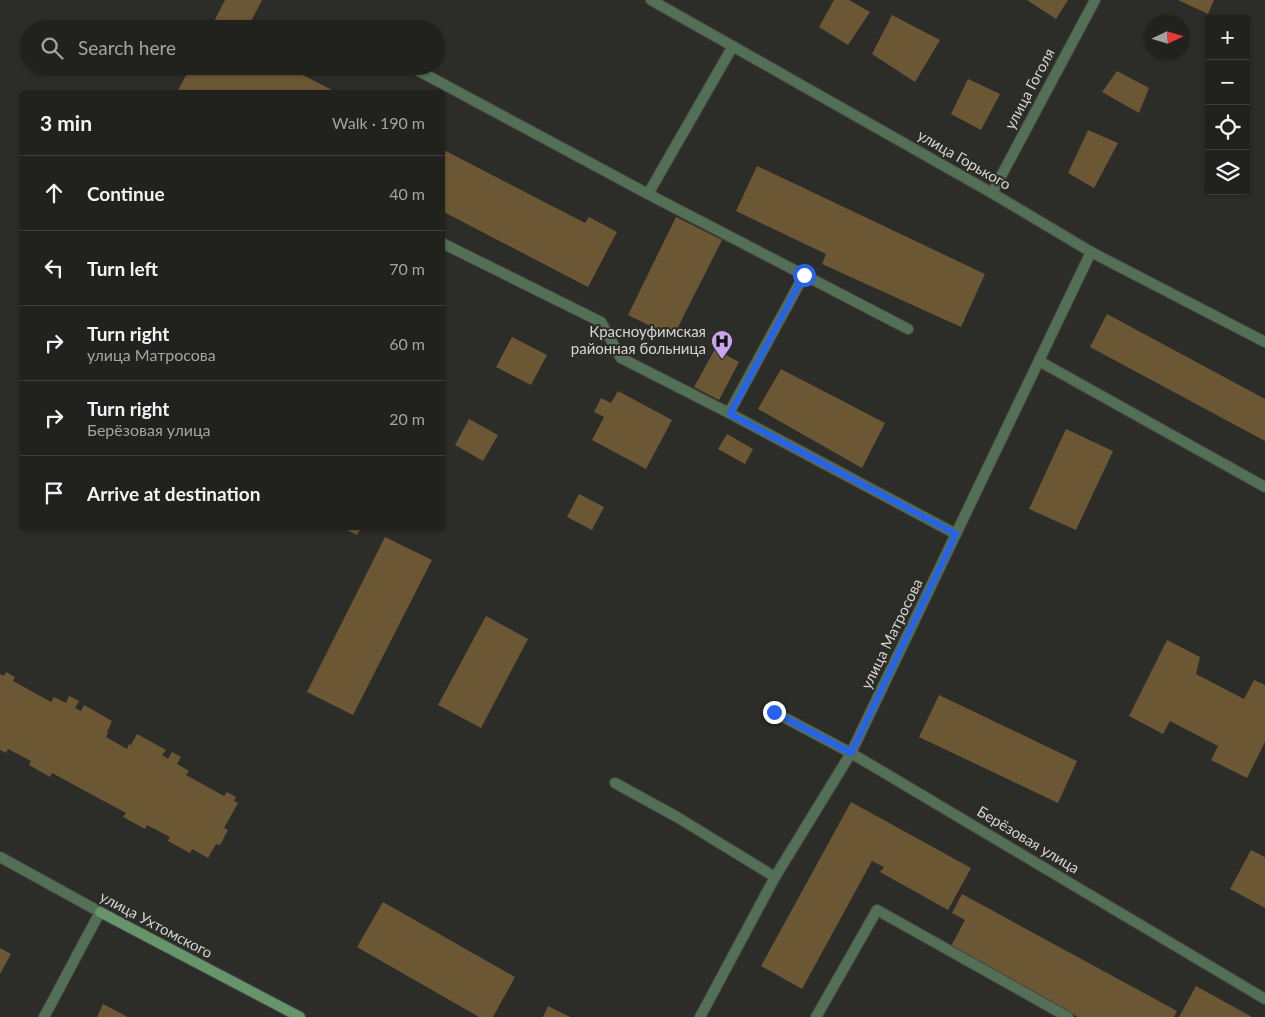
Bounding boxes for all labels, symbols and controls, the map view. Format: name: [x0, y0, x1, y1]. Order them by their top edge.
north arrow: [1145, 15, 1190, 60]
map controls: [1205, 15, 1250, 195]
button: +: [1205, 15, 1250, 60]
search box: [20, 20, 445, 75]
icon: search: [38, 34, 66, 62]
text: Search here: [78, 36, 176, 59]
street label: улица Гоголя: [1000, 45, 1058, 132]
button: −: [1205, 60, 1250, 105]
button: locate: [1205, 105, 1250, 150]
text: 3 min: [40, 110, 92, 135]
text: Walk · 190 m: [332, 113, 425, 132]
street label: улица Горького: [915, 125, 1014, 193]
button: layers: [1205, 150, 1250, 195]
icon: ahead: [40, 179, 68, 207]
text: Continue: [87, 182, 165, 205]
text: 40 m: [389, 184, 425, 203]
icon: left: [40, 254, 68, 282]
text: Turn left: [87, 257, 158, 280]
text: 70 m: [389, 259, 425, 278]
route start: [793, 264, 816, 287]
text: Turn right: [87, 322, 169, 345]
place label: Красноуфимская районная больница: [571, 322, 706, 357]
icon: right: [40, 329, 68, 357]
hospital icon: Красноуфимская районная больница: [710, 329, 734, 360]
text: 60 m: [389, 334, 425, 353]
text: улица Матросова: [87, 345, 216, 364]
text: Turn right: [87, 397, 169, 420]
icon: right: [40, 404, 68, 432]
text: 20 m: [389, 409, 425, 428]
text: Берёзовая улица: [87, 420, 211, 439]
icon: arrive: [40, 479, 68, 507]
text: Arrive at destination: [87, 482, 260, 505]
street label: улица Матросова: [857, 575, 926, 692]
route end: [763, 701, 786, 724]
street label: Берёзовая улица: [974, 802, 1083, 877]
street label: улица Ухтомского: [97, 887, 216, 961]

